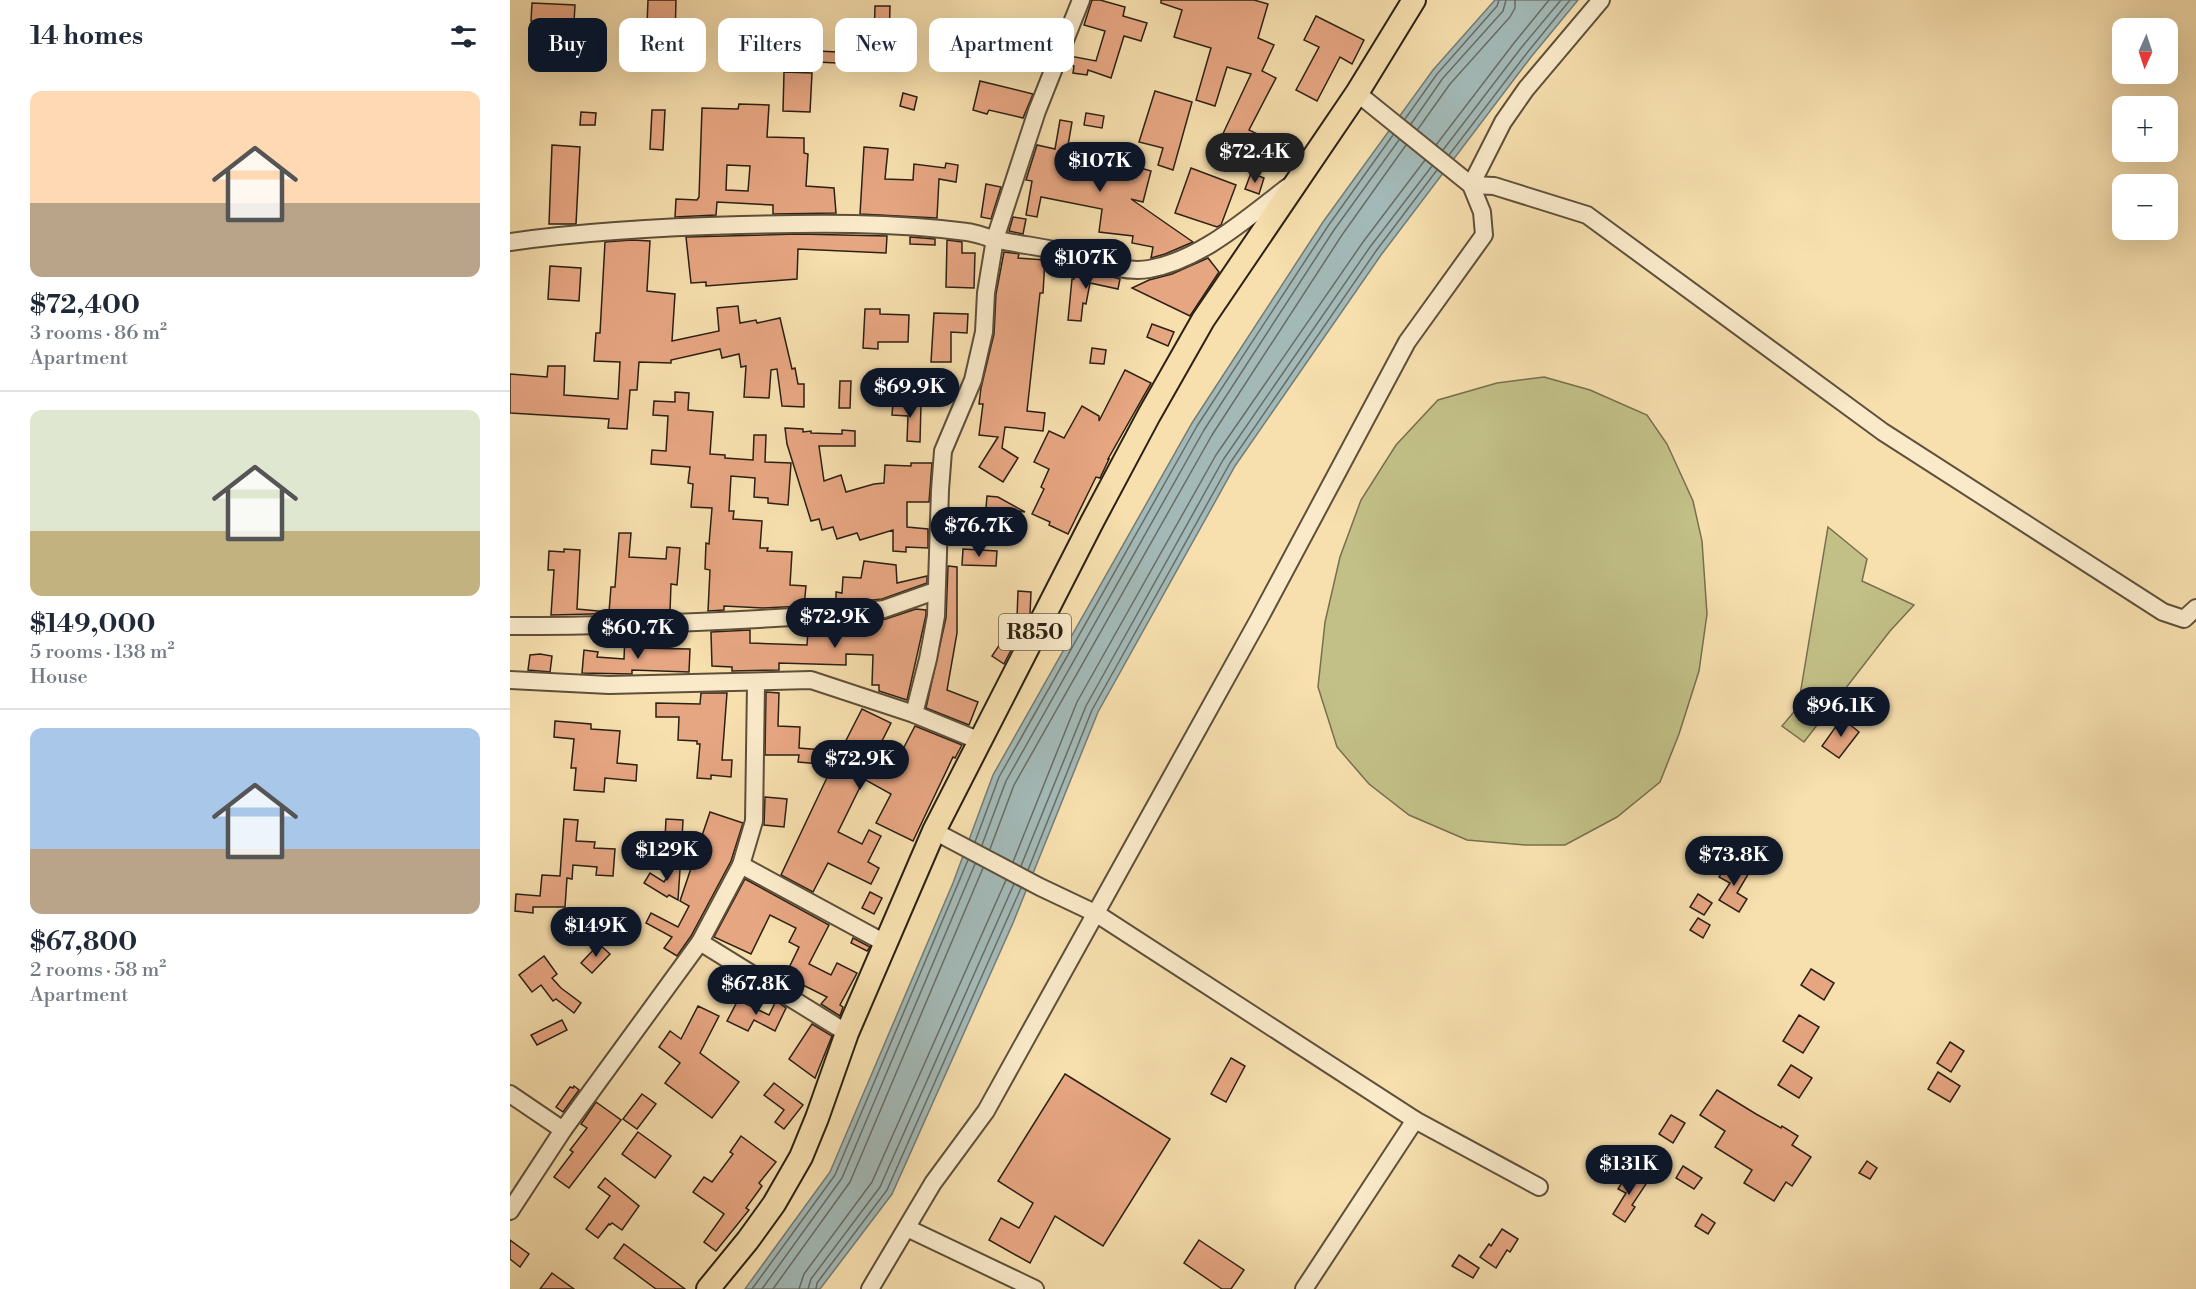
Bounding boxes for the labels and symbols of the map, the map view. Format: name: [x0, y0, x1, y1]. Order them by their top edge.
north arrow: [2112, 18, 2178, 84]
pin: $72.4K: [1206, 133, 1304, 184]
pin: $107K: [1058, 142, 1142, 193]
pin: $107K: [1044, 239, 1128, 290]
pin: $69.9K: [861, 368, 959, 419]
pin: $76.7K: [930, 507, 1028, 558]
pin: $72.9K: [786, 598, 884, 649]
pin: $60.7K: [589, 609, 687, 660]
road number: R850: [999, 614, 1071, 650]
pin: $96.1K: [1792, 687, 1890, 738]
pin: $72.9K: [811, 740, 909, 791]
pin: $129K: [625, 831, 709, 882]
pin: $73.8K: [1685, 836, 1783, 887]
pin: $149K: [554, 907, 638, 958]
pin: $67.8K: [707, 965, 805, 1016]
pin: $131K: [1587, 1145, 1671, 1196]

